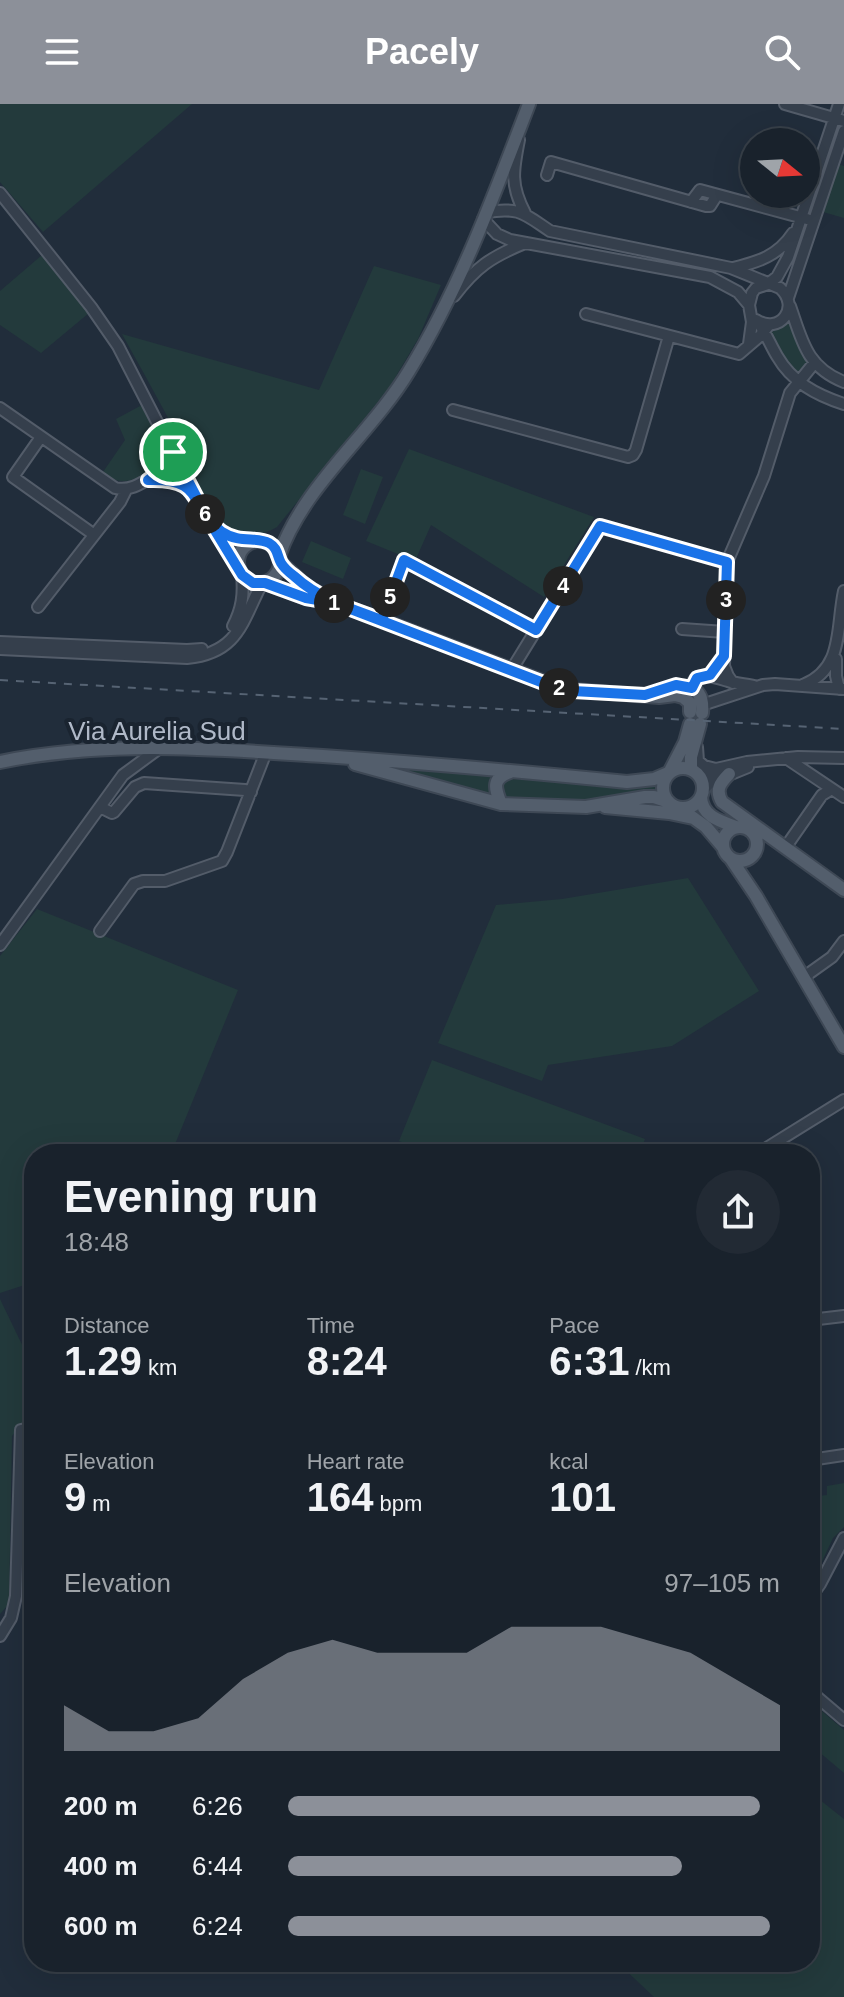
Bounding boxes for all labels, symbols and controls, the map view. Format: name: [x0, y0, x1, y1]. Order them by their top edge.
icon: menu: [40, 30, 84, 74]
icon: search: [760, 30, 804, 74]
text: Pacely: [365, 31, 479, 72]
north arrow: [740, 128, 820, 208]
map controls: [740, 128, 820, 208]
pin: [139, 418, 207, 486]
icon: arrive: [151, 430, 195, 474]
pin: 6: [185, 494, 225, 534]
text: 6: [199, 501, 211, 526]
pin: 4: [543, 566, 583, 606]
text: 4: [557, 573, 569, 598]
pin: 5: [370, 577, 410, 617]
pin: 3: [706, 580, 746, 620]
pin: 1: [314, 583, 354, 623]
text: 5: [384, 584, 396, 609]
text: 3: [720, 587, 732, 612]
text: 1: [328, 590, 340, 615]
pin: 2: [539, 668, 579, 708]
text: 2: [553, 675, 565, 700]
street label: Via Aurelia Sud: [68, 716, 246, 746]
button: share: [696, 1170, 780, 1254]
text: Evening run: [64, 1172, 318, 1221]
text: 18:48: [64, 1227, 129, 1257]
text: Distance: [64, 1313, 150, 1338]
text: Time: [307, 1313, 355, 1338]
text: Pace: [549, 1313, 599, 1338]
text: 1.29: [64, 1339, 142, 1383]
text: 8:24: [307, 1339, 387, 1383]
text: 6:31: [549, 1339, 629, 1383]
text: km: [142, 1355, 177, 1380]
text: /km: [629, 1355, 671, 1380]
text: Elevation: [64, 1449, 155, 1474]
text: Heart rate: [307, 1449, 404, 1474]
text: kcal: [549, 1449, 588, 1474]
text: 9: [64, 1475, 86, 1519]
text: 164: [307, 1475, 373, 1519]
text: 101: [549, 1475, 616, 1519]
text: m: [86, 1491, 111, 1516]
text: bpm: [373, 1491, 422, 1516]
text: Elevation: [64, 1568, 171, 1598]
text: 97–105 m: [664, 1568, 780, 1598]
text: 200 m: [64, 1791, 138, 1821]
text: 6:26: [192, 1791, 243, 1821]
text: 400 m: [64, 1851, 138, 1881]
text: 6:44: [192, 1851, 243, 1881]
text: 600 m: [64, 1911, 138, 1941]
text: 6:24: [192, 1911, 243, 1941]

